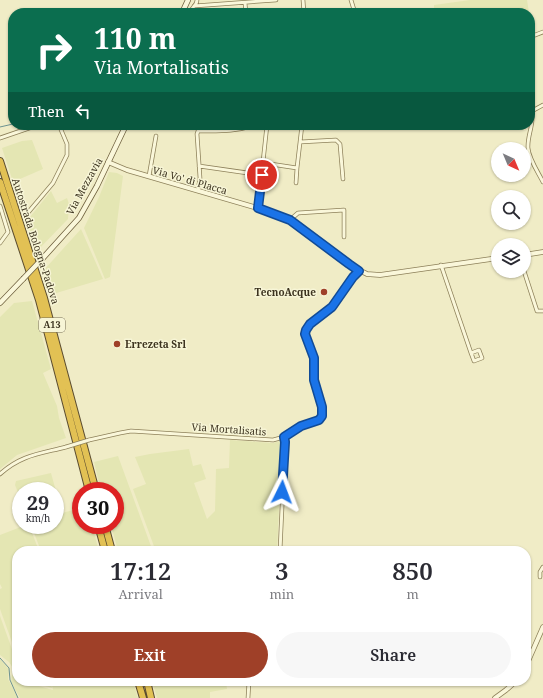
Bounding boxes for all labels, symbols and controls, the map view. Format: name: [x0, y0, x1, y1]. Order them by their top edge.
text: 110 m: [94, 19, 176, 57]
icon: right: [28, 24, 80, 76]
text: Via Mortalisatis: [94, 55, 229, 79]
icon: left: [72, 100, 94, 122]
text: Then: [28, 101, 64, 121]
north arrow: [491, 142, 531, 182]
map controls: [491, 142, 531, 278]
street label: Via Mezzavia: [63, 155, 106, 217]
pin: [245, 158, 279, 192]
street label: Via Vo' di Placca: [151, 163, 229, 197]
icon: arrive: [251, 164, 273, 186]
street label: Autostrada Bologna-Padova: [9, 176, 63, 306]
button: search: [491, 190, 531, 230]
button: layers: [491, 238, 531, 278]
place label: TecnoAcque: [255, 285, 316, 299]
marker: TecnoAcque: [319, 287, 329, 297]
road number: A13: [39, 318, 65, 332]
place label: Errezeta Srl: [125, 337, 186, 351]
marker: Errezeta Srl: [112, 339, 122, 349]
street label: Via Mortalisatis: [191, 419, 267, 439]
position arrow: [261, 471, 303, 513]
speed limit sign: 30: [72, 482, 124, 534]
text: 29: [27, 489, 49, 516]
text: km/h: [26, 511, 50, 525]
text: 17:12: [110, 554, 171, 587]
text: 3: [275, 554, 289, 587]
text: 850: [392, 554, 433, 587]
text: Arrival: [118, 585, 163, 603]
text: min: [269, 585, 294, 603]
text: m: [406, 585, 419, 603]
button: Exit: [32, 632, 268, 678]
button: Share: [276, 632, 511, 678]

